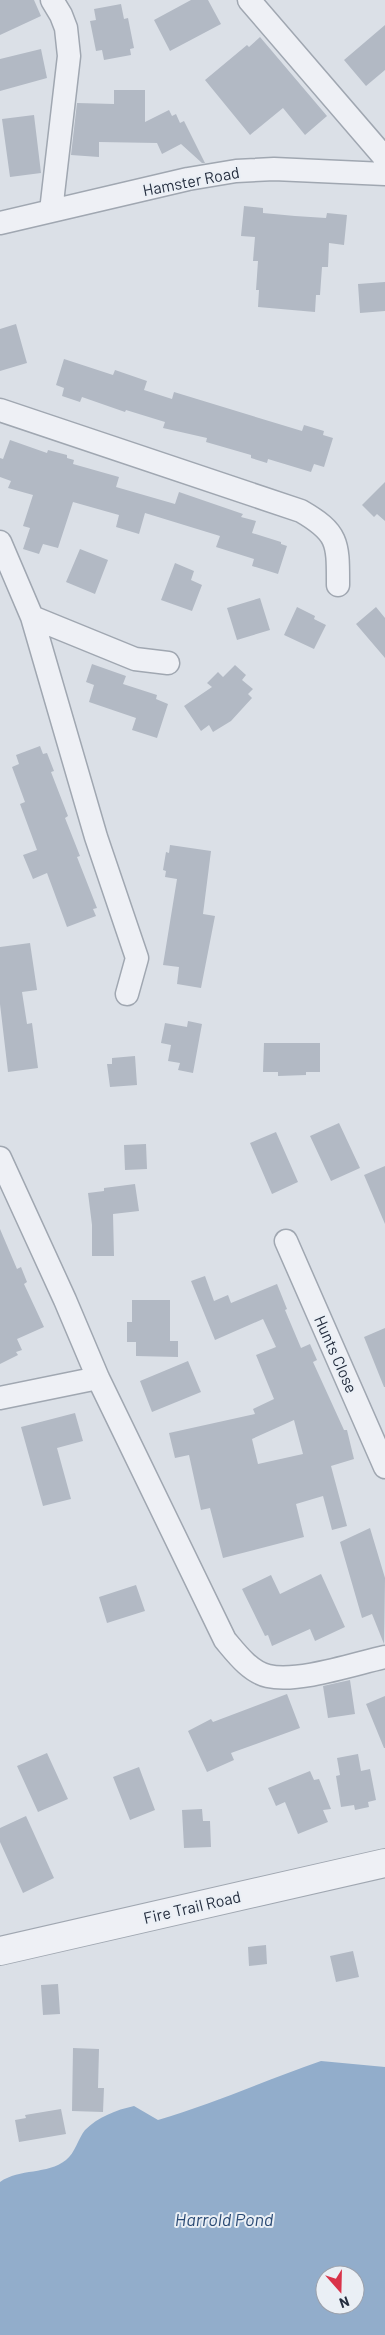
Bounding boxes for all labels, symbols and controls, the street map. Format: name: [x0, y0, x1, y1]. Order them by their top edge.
street label: Hamster Road: [141, 162, 241, 199]
street label: Hunts Close: [311, 1312, 362, 1395]
street label: Fire Trail Road: [141, 1886, 242, 1927]
water label: Harrold Pond: [175, 2208, 274, 2230]
north arrow: [315, 2265, 365, 2315]
text: N: [337, 2293, 352, 2312]

